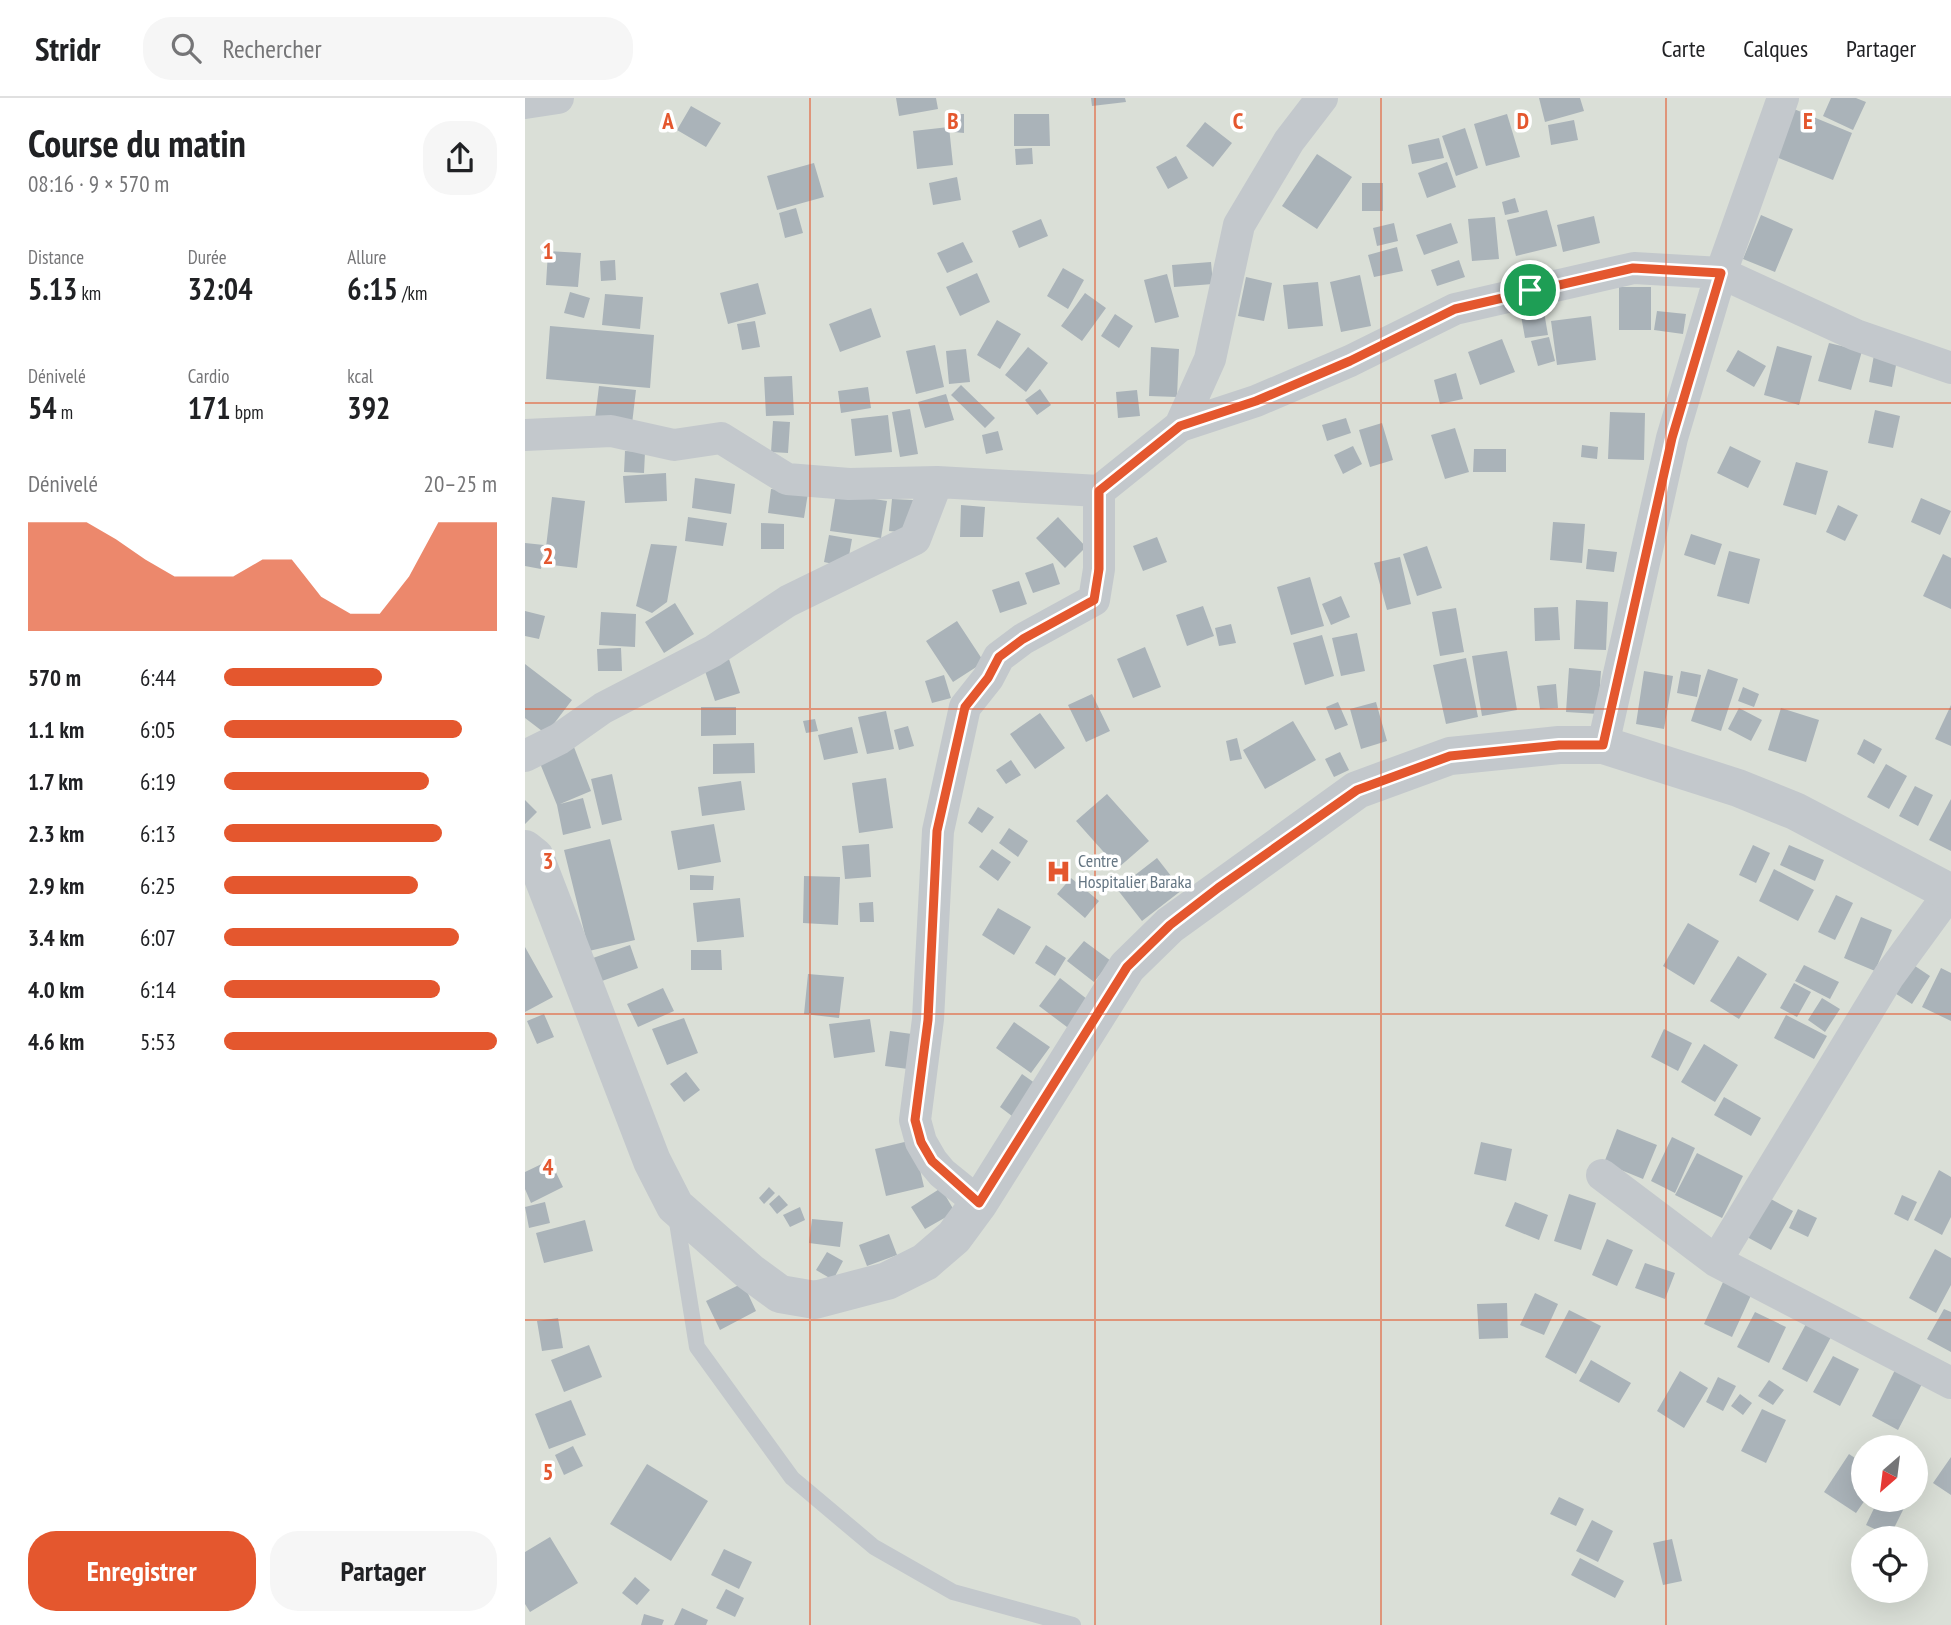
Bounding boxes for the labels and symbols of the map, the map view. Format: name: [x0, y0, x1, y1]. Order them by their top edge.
text: A: [661, 106, 674, 135]
text: B: [947, 106, 959, 135]
text: C: [1233, 106, 1244, 135]
text: D: [1517, 106, 1529, 135]
text: E: [1803, 106, 1813, 135]
text: 1: [543, 236, 554, 265]
pin: [1500, 260, 1560, 320]
text: 2: [543, 541, 554, 570]
text: 3: [543, 846, 554, 875]
place label: Centre Hospitalier Baraka: [1078, 849, 1192, 893]
hospital icon: Centre Hospitalier Baraka: [1044, 857, 1072, 885]
text: 4: [543, 1152, 554, 1181]
north arrow: [1851, 1435, 1929, 1512]
text: 5: [543, 1457, 554, 1486]

